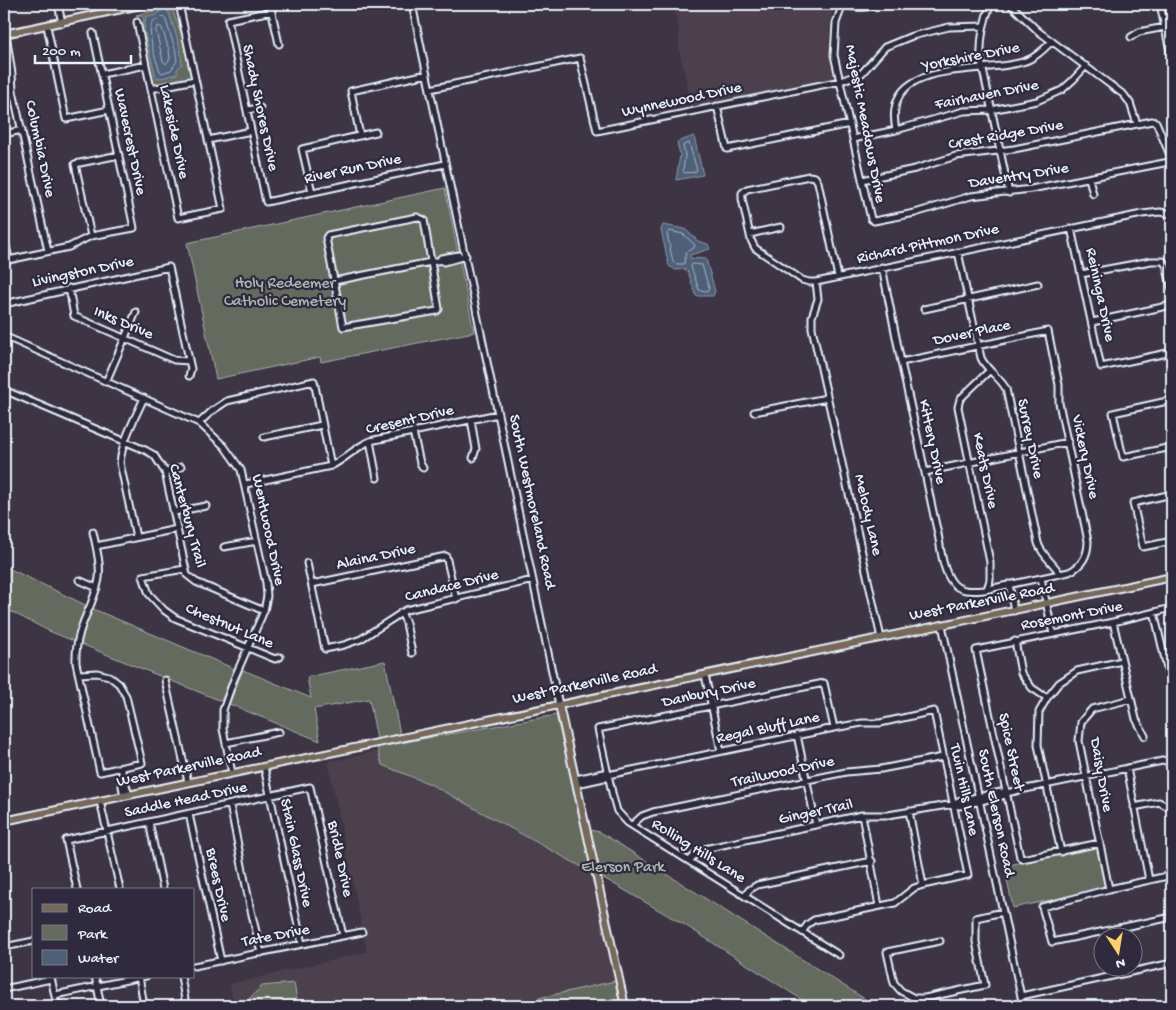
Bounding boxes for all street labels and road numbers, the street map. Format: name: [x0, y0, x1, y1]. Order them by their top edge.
street label: Yorkshire Drive: [919, 39, 1022, 77]
street label: Shady Shores Drive: [236, 43, 282, 174]
street label: Majestic Meadows Drive: [839, 43, 889, 206]
street label: Fairhaven Drive: [933, 76, 1041, 116]
street label: Wynnewood Drive: [620, 79, 744, 123]
street label: Lakeside Drive: [154, 83, 192, 182]
street label: Wavecrest Drive: [108, 87, 150, 198]
street label: Columbia Drive: [19, 99, 59, 200]
street label: Crest Ridge Drive: [947, 116, 1066, 155]
street label: River Run Drive: [303, 150, 404, 190]
street label: Daventry Drive: [967, 160, 1071, 194]
street label: Richard Pittmon Drive: [855, 220, 1002, 269]
street label: Reininga Drive: [1080, 246, 1118, 344]
street label: Livingston Drive: [30, 253, 136, 293]
street label: Inks Drive: [90, 303, 156, 345]
street label: Dover Place: [931, 316, 1013, 352]
street label: Surrey Drive: [1011, 397, 1047, 481]
street label: Kittery Drive: [913, 398, 949, 487]
street label: Cresent Drive: [364, 402, 456, 440]
street label: Vickery Drive: [1066, 412, 1102, 501]
street label: South Westmoreland Road: [503, 413, 559, 593]
street label: Keats Drive: [967, 431, 1001, 511]
street label: Canterbury Trail: [163, 462, 209, 570]
street label: Wentwood Drive: [246, 473, 288, 588]
street label: Melody Lane: [848, 473, 886, 558]
street label: Alaina Drive: [335, 540, 418, 576]
street label: Candace Drive: [403, 566, 501, 608]
street label: West Parkerville Road: [908, 579, 1058, 626]
street label: Rosemont Drive: [1019, 598, 1125, 636]
street label: Chestnut Lane: [182, 600, 277, 654]
street label: West Parkerville Road: [511, 660, 660, 710]
street label: Danbury Drive: [660, 675, 758, 713]
street label: Regal Bluff Lane: [715, 709, 822, 749]
street label: Spice Street: [993, 711, 1028, 794]
street label: Daisy Drive: [1084, 735, 1116, 814]
street label: Twin Hills Lane: [944, 741, 982, 838]
street label: West Parkerville Road: [115, 743, 264, 793]
street label: South Elerson Road: [972, 747, 1018, 880]
street label: Trailwood Drive: [729, 753, 837, 793]
street label: Saddle Head Drive: [123, 779, 250, 823]
street label: Ginger Trail: [777, 796, 855, 830]
street label: Stain Glass Drive: [274, 797, 316, 910]
street label: Rolling Hills Lane: [647, 815, 749, 889]
street label: Bridle Drive: [321, 818, 356, 899]
street label: Brees Drive: [200, 845, 234, 924]
street label: Tate Drive: [240, 921, 312, 953]

